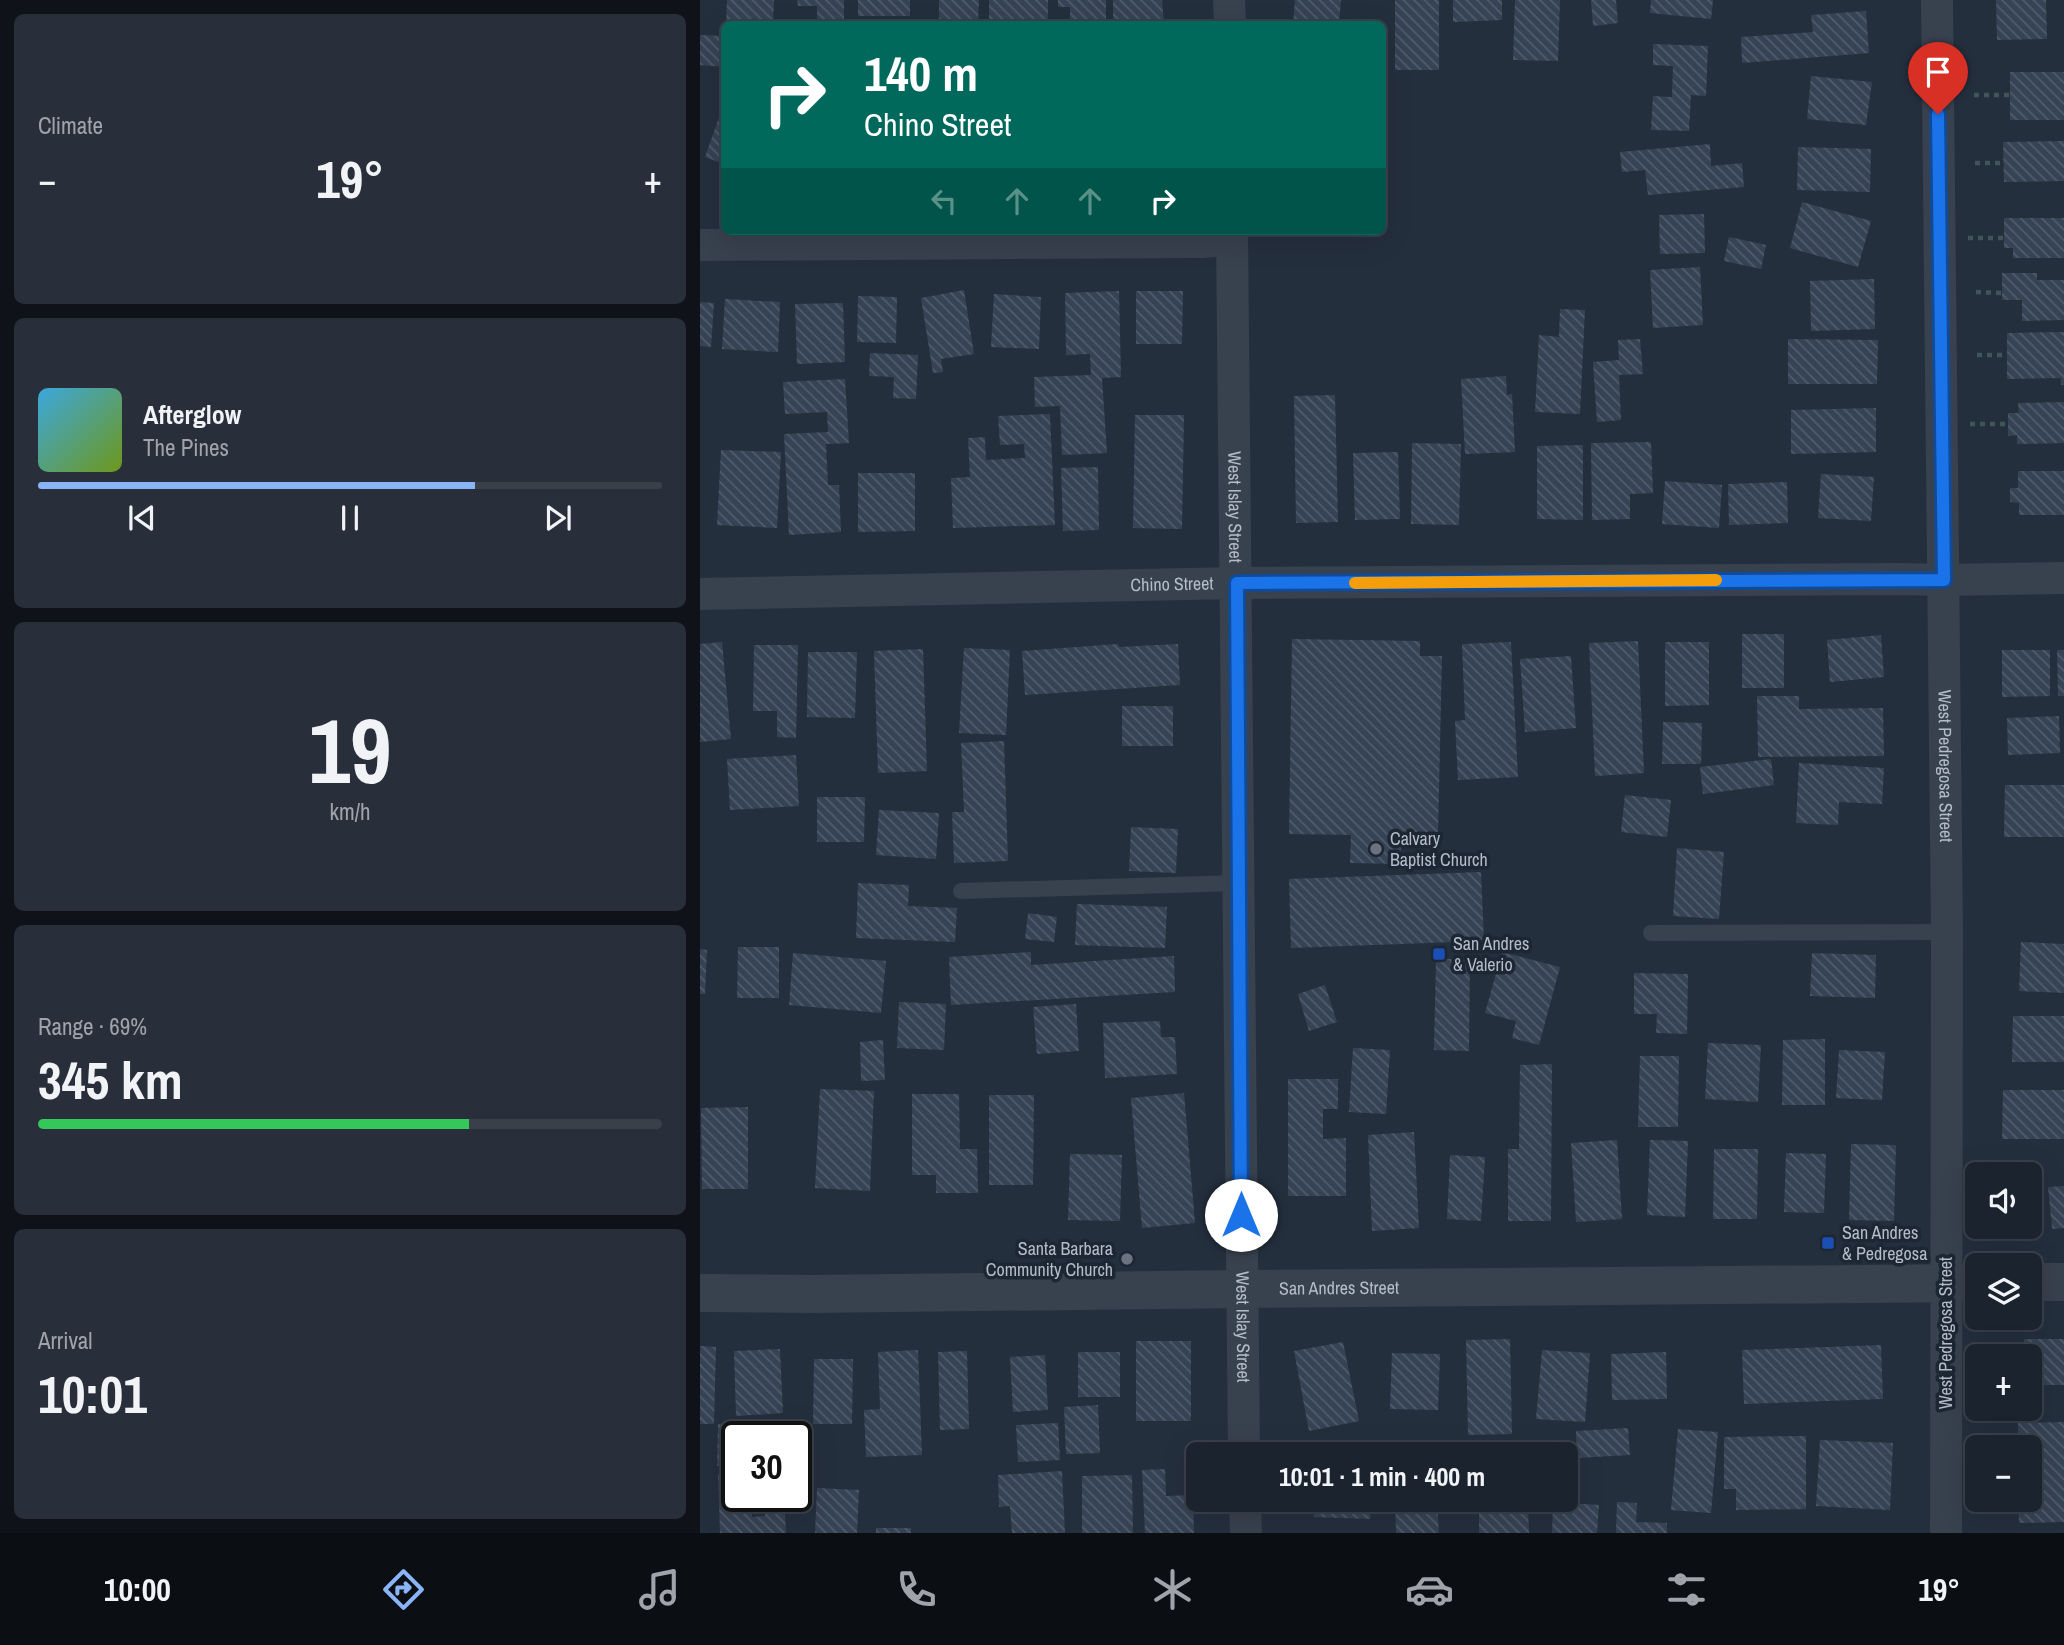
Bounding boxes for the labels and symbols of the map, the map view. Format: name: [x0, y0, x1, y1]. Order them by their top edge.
pin: [1908, 42, 1968, 114]
street label: West Islay Street: [1222, 451, 1248, 563]
street label: Chino Street: [1130, 570, 1214, 597]
street label: West Pedregosa Street: [1932, 690, 1959, 842]
place label: Calvary Baptist Church: [1390, 826, 1488, 872]
marker: Calvary Baptist Church: [1368, 841, 1384, 857]
place label: San Andres & Valerio: [1453, 931, 1529, 977]
marker: San Andres & Valerio: [1431, 946, 1447, 962]
position arrow: [1204, 1178, 1278, 1252]
place label: San Andres & Pedregosa: [1842, 1220, 1927, 1266]
marker: San Andres & Pedregosa: [1820, 1235, 1836, 1251]
place label: Santa Barbara Community Church: [986, 1236, 1113, 1282]
marker: Santa Barbara Community Church: [1119, 1251, 1135, 1267]
street label: West Pedregosa Street: [1933, 1257, 1958, 1409]
street label: West Islay Street: [1230, 1271, 1256, 1383]
street label: San Andres Street: [1279, 1275, 1399, 1301]
speed limit sign: 30: [721, 1421, 812, 1512]

